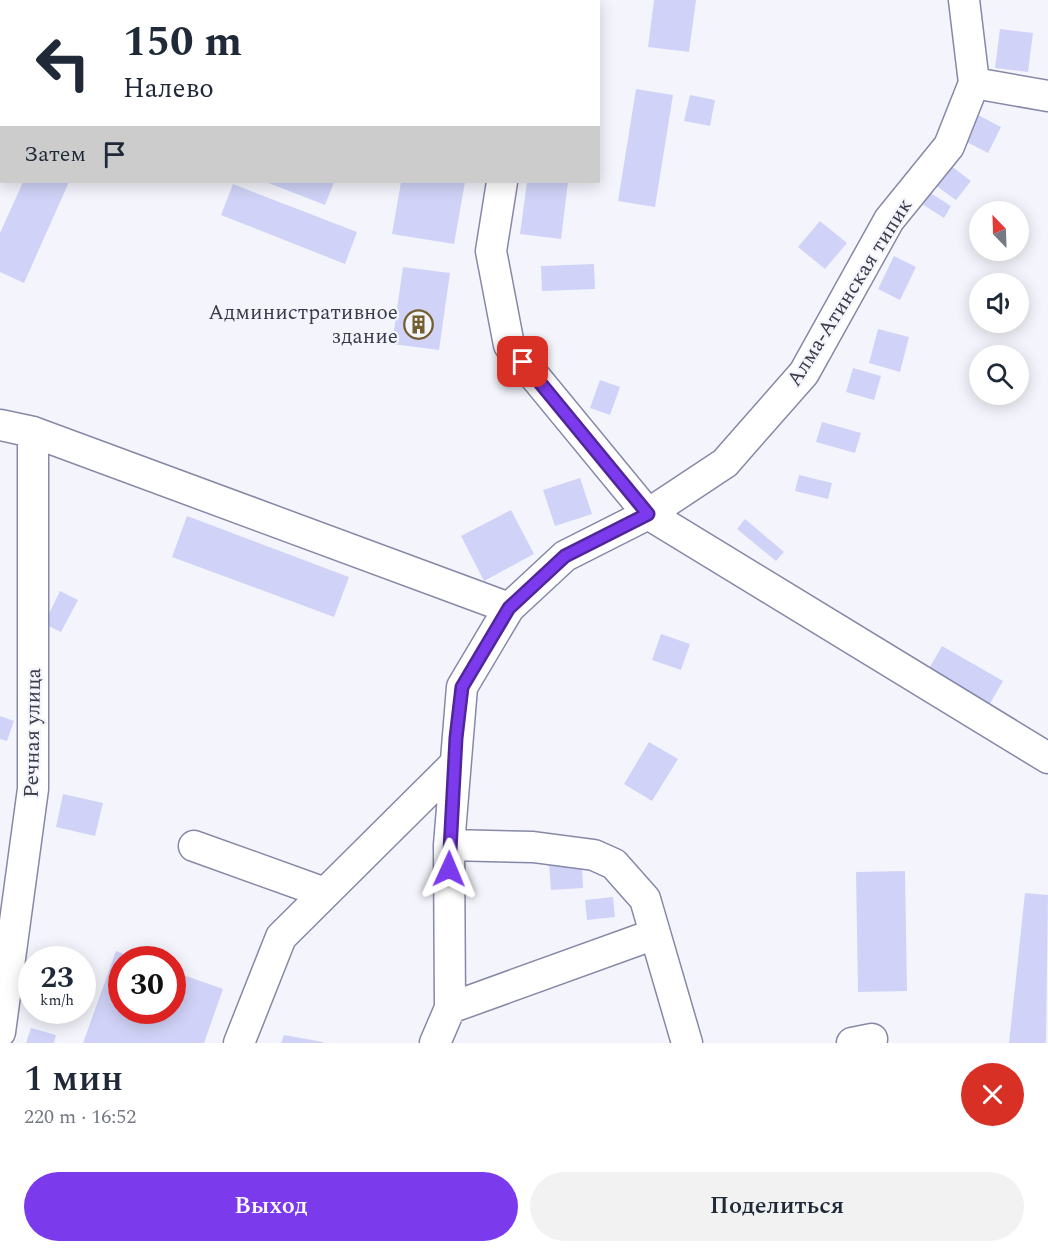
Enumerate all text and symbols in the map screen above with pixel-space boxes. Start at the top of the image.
text: 150 m [123,11,242,74]
icon: left [24,24,102,102]
text: Налево [123,68,214,110]
text: Затем [24,138,86,171]
icon: arrive [98,138,131,171]
street label: Алма-Атинская типик [779,192,921,393]
north arrow [969,201,1029,261]
map controls [969,201,1029,405]
button: sound [969,273,1029,333]
place label: Административное здание [208,297,398,353]
building icon: Административное здание [403,308,435,340]
pin [497,336,548,387]
icon: arrive [506,345,539,378]
button: search [969,345,1029,405]
street label: Речная улица [16,667,50,798]
position arrow [417,837,481,901]
speed limit sign: 30 [108,946,186,1024]
text: 23 [40,955,74,1001]
text: km/h [40,989,74,1012]
text: 1 мин [24,1052,123,1107]
button: close [961,1063,1024,1126]
text: 220 m · 16:52 [24,1102,136,1132]
button: Выход [24,1172,518,1241]
button: Поделиться [530,1172,1024,1241]

